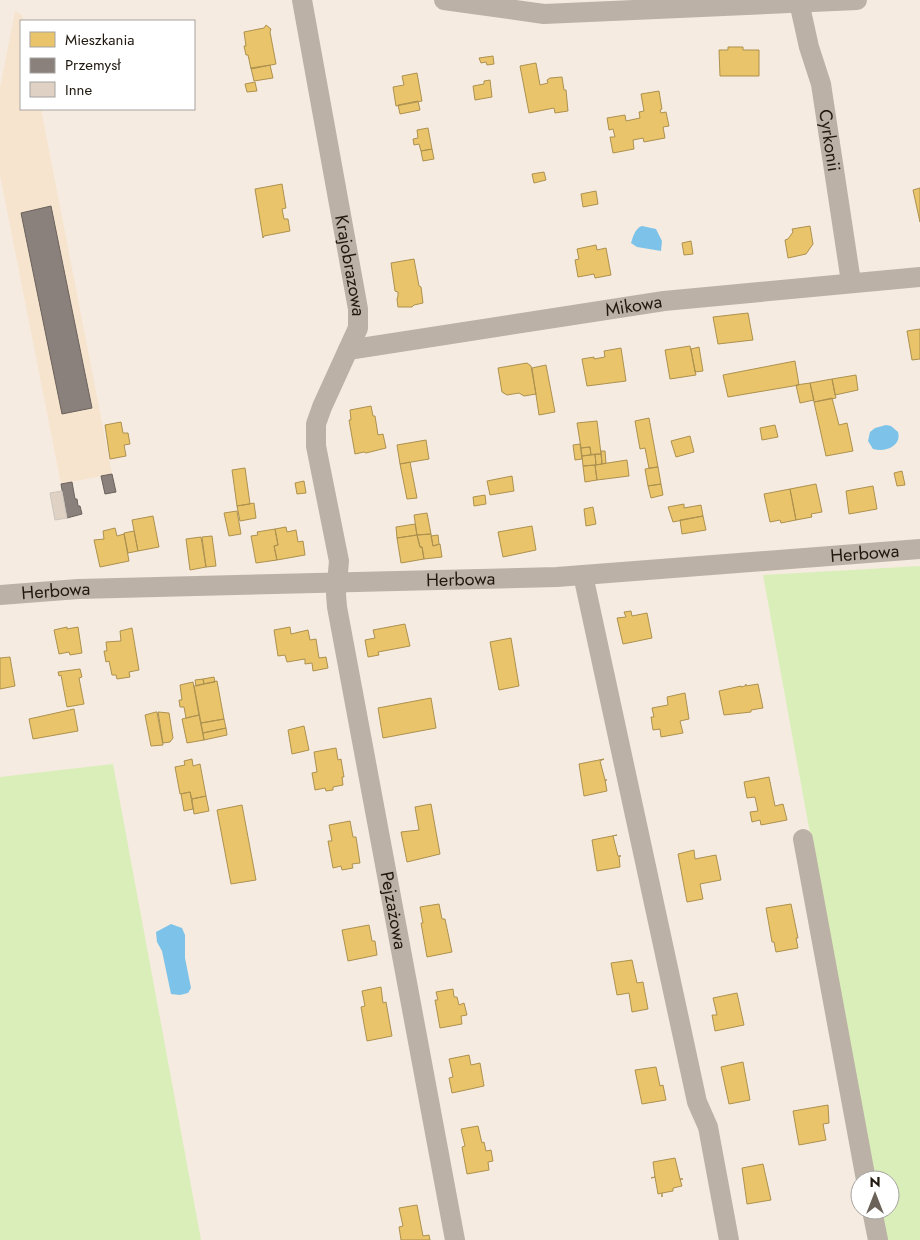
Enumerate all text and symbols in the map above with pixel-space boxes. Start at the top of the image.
legend [20,20,195,110]
text: Mieszkania [65,29,135,51]
text: Przemysł [65,54,121,76]
text: Inne [65,79,92,101]
street label: Cyrkonii [812,107,847,173]
street label: Krajobrazowa [328,213,371,316]
street label: Mikowa [603,288,664,323]
street label: Herbowa [829,538,900,569]
street label: Herbowa [426,566,496,593]
street label: Herbowa [20,576,91,606]
street label: Pejzażowa [374,869,414,952]
north arrow [850,1170,900,1220]
text: N [869,1172,881,1192]

